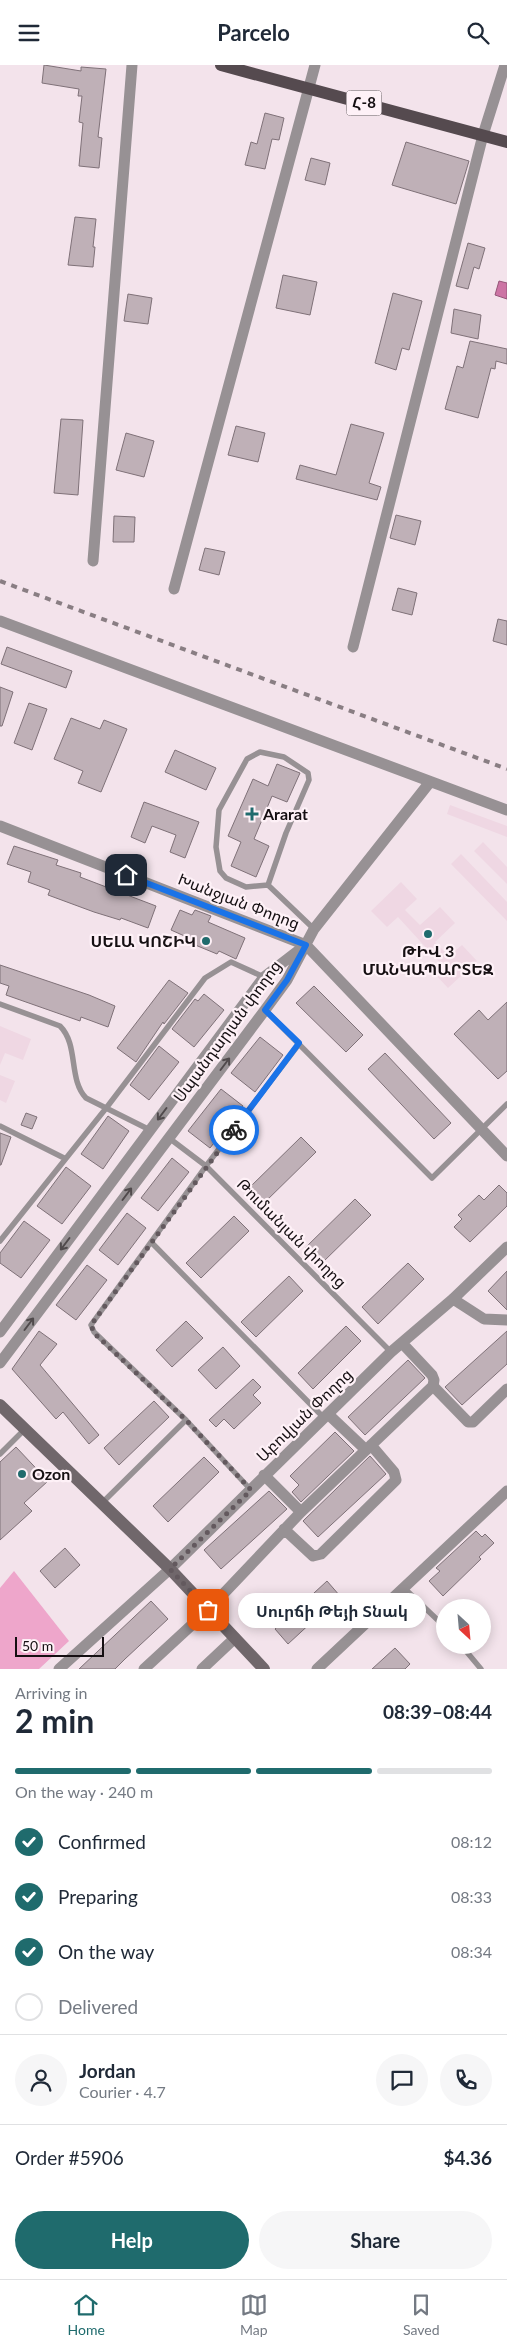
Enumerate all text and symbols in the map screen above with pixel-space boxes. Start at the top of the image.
icon: menu [15,19,43,47]
text: Parcelo [217,19,290,46]
icon: search [464,19,492,47]
road number: Հ-8 [346,91,382,115]
place label: Ararat [262,804,308,823]
marker: Ararat [245,807,259,821]
pin [105,854,147,896]
icon: home [112,861,140,889]
street label: Խանջյան Փողոց [175,869,303,933]
marker: ԹԻՎ 3 ՄԱՆԿԱՊԱՐՏԵԶ [422,928,434,940]
place label: ՍԵԼԱ ԿՈՇԻԿ [91,931,196,950]
marker: ՍԵԼԱ ԿՈՇԻԿ [200,935,212,947]
place label: ԹԻՎ 3 ՄԱՆԿԱՊԱՐՏԵԶ [362,941,494,978]
street label: Սպանդարյան փողոց [169,956,285,1106]
one-way arrow [219,1058,230,1071]
courier [209,1105,259,1155]
one-way arrow [157,1107,167,1121]
icon: bike [220,1116,248,1144]
street label: Թումանյան փողոց [233,1174,351,1292]
one-way arrow [122,1187,132,1201]
one-way arrow [60,1237,71,1250]
one-way arrow [24,1318,35,1331]
street label: Աբովյան Փողոց [252,1364,356,1466]
place label: Ozon [32,1464,70,1483]
marker: Ozon [16,1468,28,1480]
pin [187,1589,229,1631]
callout: Սուրճի Թեյի Տնակ [238,1593,426,1627]
icon: bag [194,1596,222,1624]
north arrow [436,1599,491,1654]
map controls [436,1599,491,1654]
text: Սուրճի Թեյի Տնակ [256,1601,408,1620]
scale bar [15,1634,104,1657]
text: 50 m [22,1637,53,1654]
text: Arriving in [15,1683,88,1702]
text: 08:39–08:44 [383,1700,492,1723]
text: 2 min [15,1701,94,1740]
text: On the way · 240 m [15,1782,153,1801]
icon: check [15,1828,43,1856]
text: Confirmed [58,1830,146,1853]
text: 08:12 [451,1832,492,1851]
icon: check [15,1883,43,1911]
text: Preparing [58,1885,138,1908]
text: 08:33 [451,1887,492,1906]
icon: check [15,1938,43,1966]
text: On the way [58,1940,154,1963]
text: 08:34 [451,1942,492,1961]
text: Delivered [58,1995,138,2018]
button: person [15,2054,67,2106]
button: chat [376,2054,428,2106]
button: phone [440,2054,492,2106]
text: Jordan [79,2059,136,2082]
text: Courier · 4.7 [79,2082,166,2101]
text: Order #5906 [15,2146,124,2169]
text: $4.36 [443,2146,492,2169]
button: Help [15,2211,249,2269]
button: Share [259,2211,492,2269]
tab: Home [68,2291,105,2338]
tab: Map [240,2291,268,2338]
tab: Saved [403,2291,439,2338]

